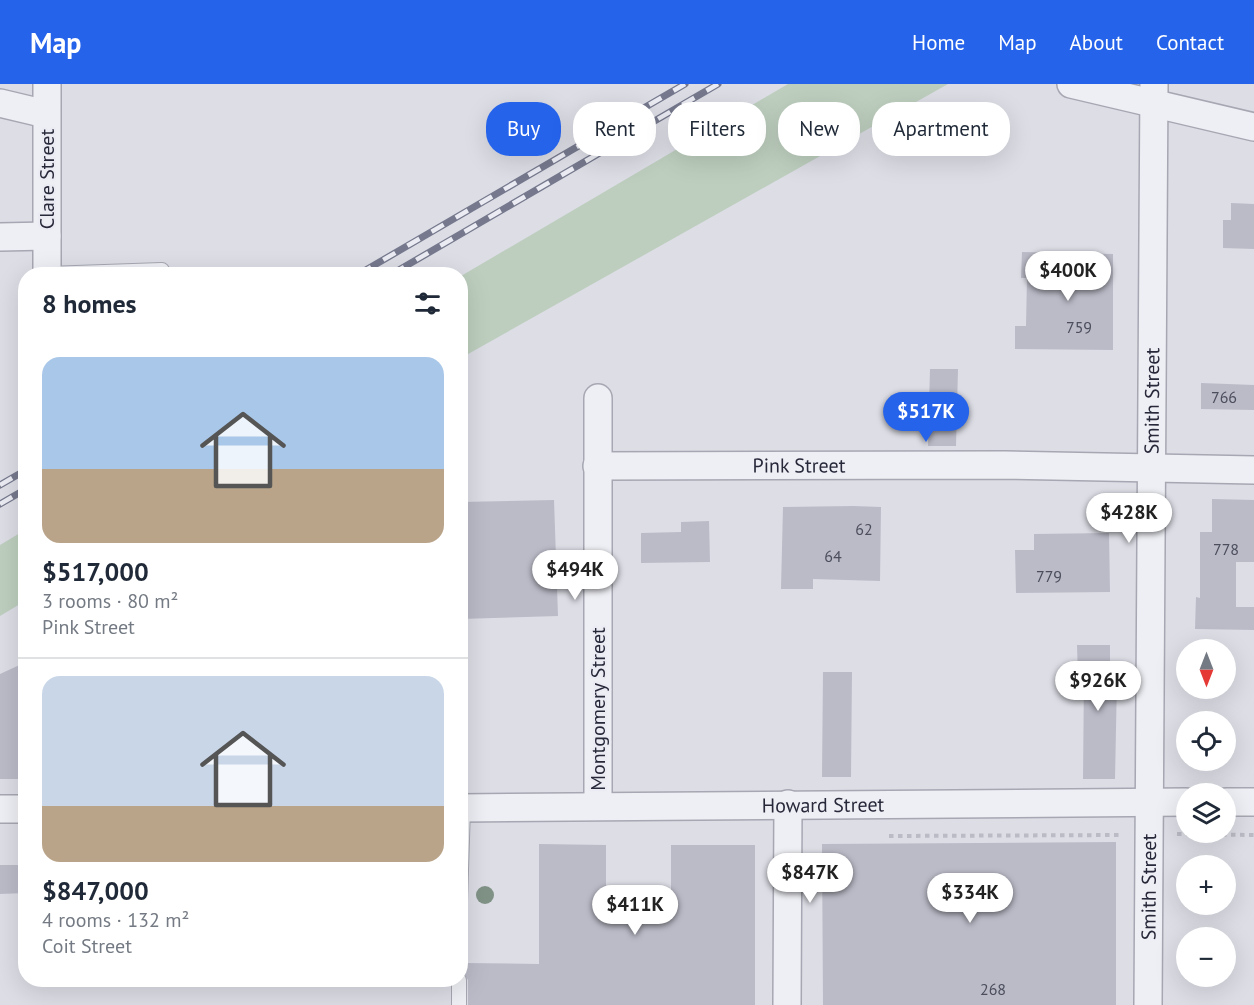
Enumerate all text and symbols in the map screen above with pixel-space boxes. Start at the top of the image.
text: Map [30,24,81,61]
text: Home [912,29,965,56]
text: Map [998,29,1037,56]
text: About [1070,29,1123,56]
text: Contact [1156,29,1224,56]
chip: Buy [486,102,561,156]
chip: Rent [573,102,656,156]
chip: Filters [668,102,766,156]
chip: New [778,102,860,156]
chip: Apartment [872,102,1010,156]
street label: Clare Street [34,129,60,229]
pin: $400K [1026,251,1110,302]
text: $400K [1039,257,1097,283]
text: 8 homes [42,287,137,320]
icon: filters [411,287,444,320]
house number: 759 [1066,317,1092,337]
street label: Smith Street [1139,347,1165,454]
house number: 766 [1211,387,1237,407]
pin: $517K [884,392,968,443]
icon: home [189,396,297,504]
text: $517K [897,398,955,424]
street label: Pink Street [752,452,846,479]
pin: $428K [1087,493,1171,544]
text: $428K [1100,499,1158,525]
house number: 62 [855,519,873,539]
house number: 778 [1213,539,1239,559]
house number: 64 [824,546,842,566]
pin: $494K [533,550,617,601]
text: $517,000 [42,555,149,588]
text: $494K [546,556,604,582]
house number: 779 [1036,566,1062,586]
text: 3 rooms · 80 m² [42,588,178,614]
text: Pink Street [42,614,135,640]
street label: Montgomery Street [585,627,611,791]
north arrow [1176,639,1236,699]
map controls [1176,639,1236,987]
pin: $926K [1056,661,1140,712]
text: $926K [1069,667,1127,693]
button: locate [1176,711,1236,771]
icon: home [189,715,297,823]
button: layers [1176,783,1236,843]
street label: Howard Street [762,791,885,819]
street label: Smith Street [1135,833,1162,940]
pin: $847K [768,853,852,904]
button: + [1176,855,1236,915]
text: $847K [781,859,839,885]
pin: $334K [928,873,1012,924]
text: $847,000 [42,874,149,907]
text: $334K [941,879,999,905]
pin: $411K [593,885,677,936]
text: $411K [606,891,664,917]
text: 4 rooms · 132 m² [42,907,189,933]
button: − [1176,927,1236,987]
text: Coit Street [42,933,132,959]
house number: 268 [980,979,1006,999]

